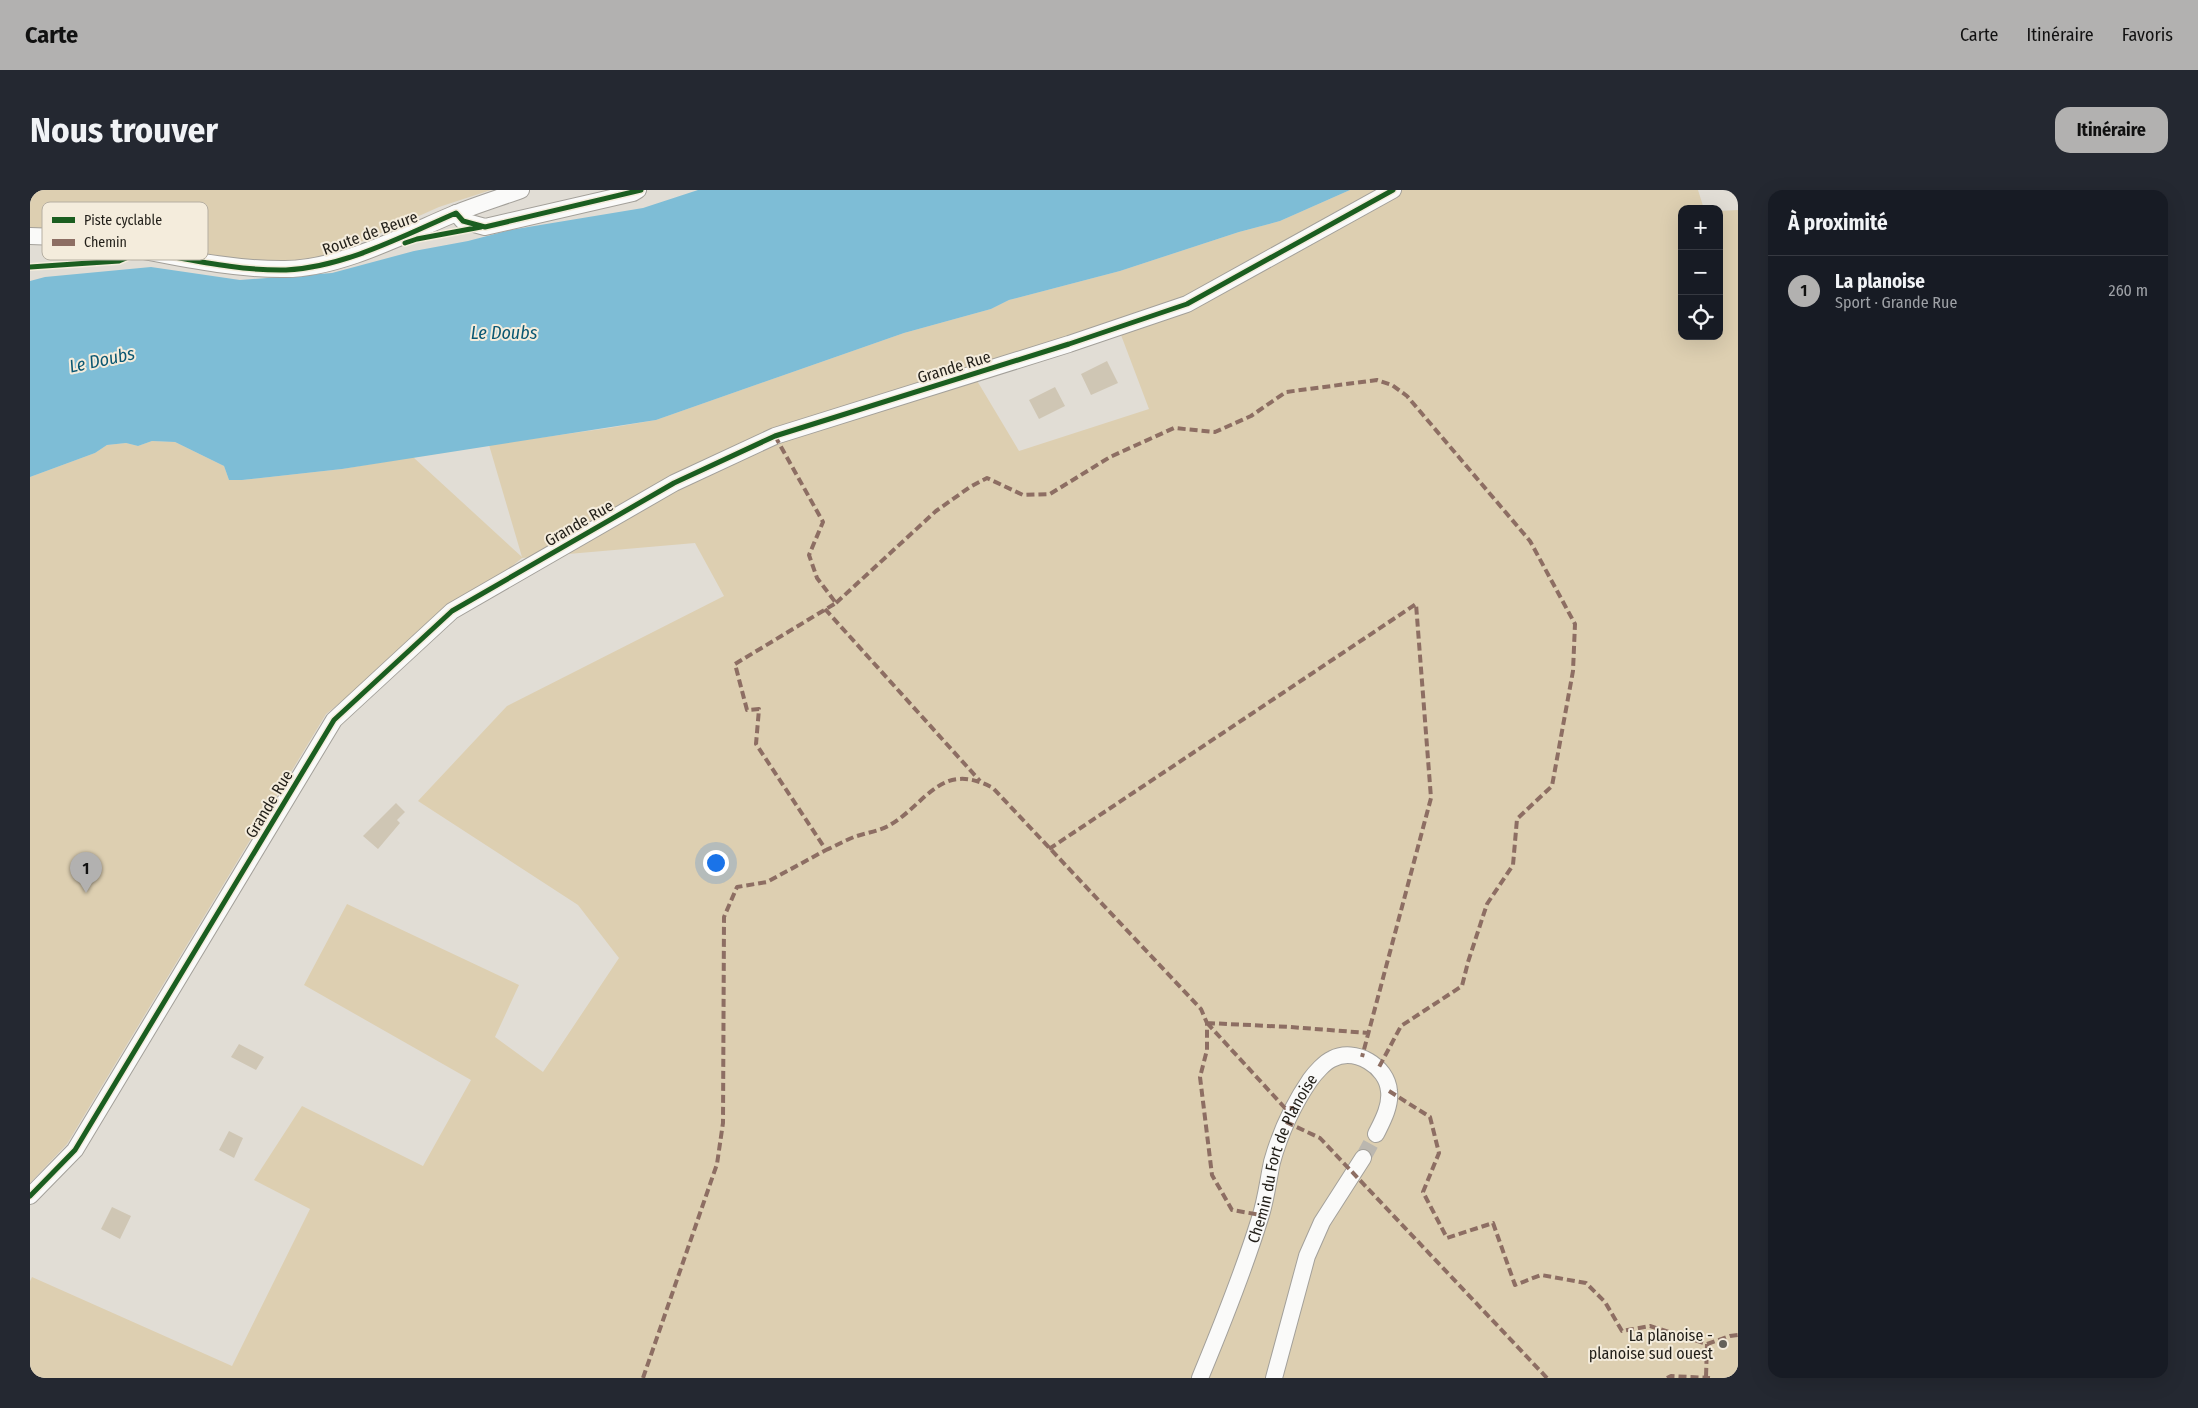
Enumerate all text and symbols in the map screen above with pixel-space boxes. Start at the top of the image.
text: Carte [25,21,78,49]
text: Carte [1960,24,1998,46]
text: Itinéraire [2026,24,2094,46]
text: Favoris [2122,24,2173,46]
button: Itinéraire [2055,107,2168,153]
text: Nous trouver [30,109,218,151]
legend [42,202,208,260]
map controls [1678,205,1723,340]
button: + [1678,205,1723,250]
street label: Route de Beure [320,207,420,259]
text: À proximité [1788,210,1888,236]
text: Piste cyclable [84,212,162,229]
text: Chemin [84,234,127,251]
button: − [1678,250,1723,295]
text: La planoise [1835,270,1925,293]
text: 1 [1801,281,1807,300]
text: 260 m [2109,281,2148,300]
text: Sport · Grande Rue [1835,293,1957,312]
button: locate [1678,295,1723,340]
water label: Le Doubs [471,322,538,344]
water label: Le Doubs [67,342,137,378]
street label: Grande Rue [915,347,993,387]
street label: Grande Rue [541,496,617,550]
street label: Grande Rue [241,767,297,841]
your location [703,850,729,876]
pin: 1 [70,852,102,893]
street label: Chemin du Fort de Planoise [1243,1070,1321,1245]
place label: La planoise - planoise sud ouest [1589,1326,1714,1363]
marker: La planoise - planoise sud ouest [1717,1338,1729,1350]

